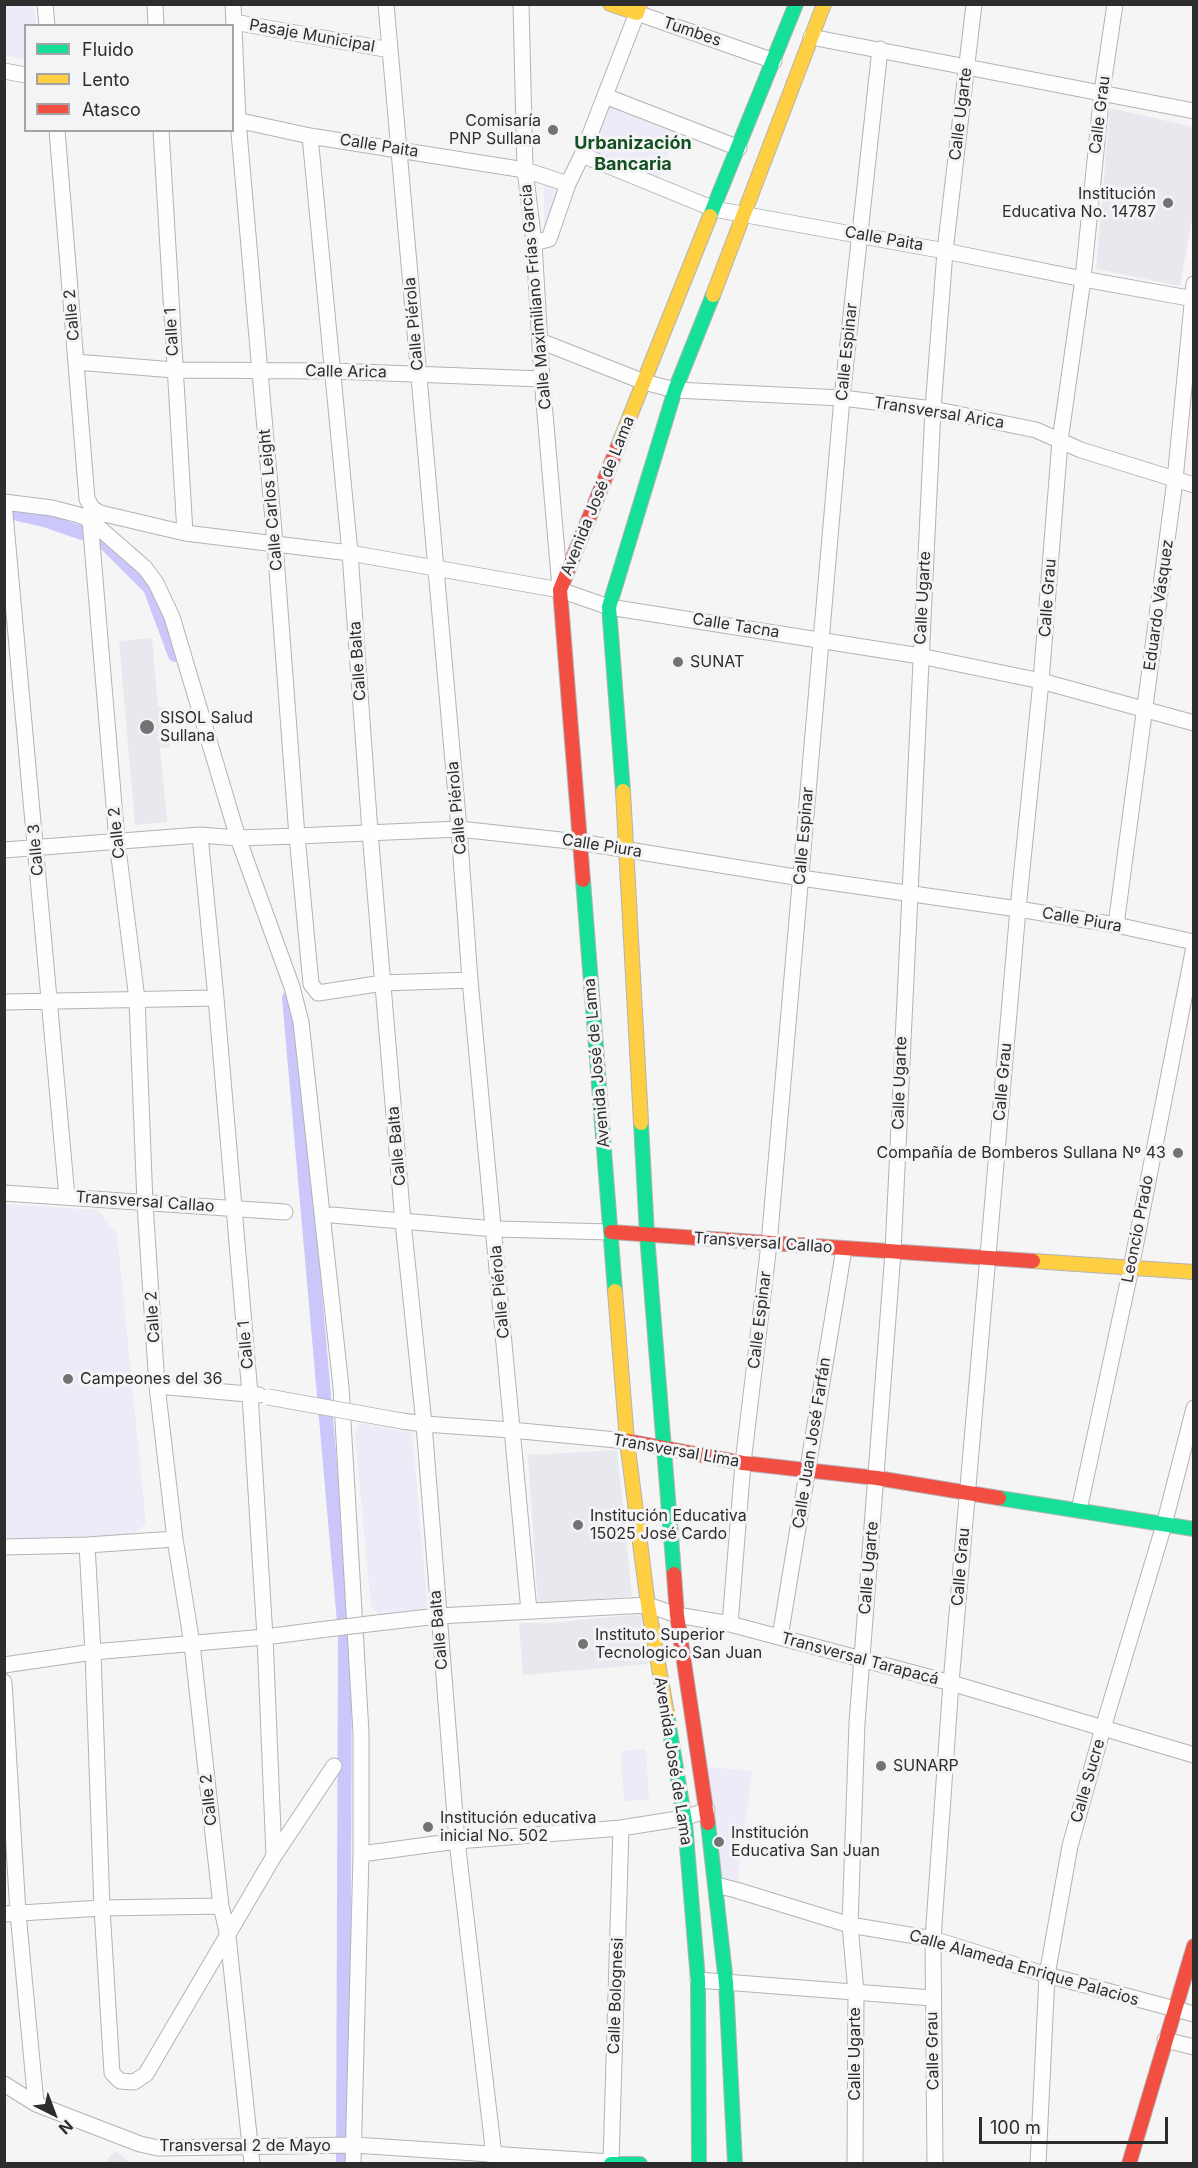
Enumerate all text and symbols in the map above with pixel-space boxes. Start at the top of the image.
street label: Tumbes [660,13,724,51]
street label: Pasaje Municipal [248,15,376,57]
legend [24,24,234,132]
text: Fluido [82,39,134,60]
street label: Calle Ugarte [946,66,976,162]
text: Lento [82,69,130,90]
street label: Calle Grau [1086,75,1114,155]
text: Atasco [82,99,141,120]
place label: Comisaría PNP Sullana [449,111,541,149]
marker: Comisaría PNP Sullana [546,123,560,137]
street label: Calle Paita [338,130,420,162]
district label: Urbanización Bancaria [574,133,692,176]
street label: Calle Maximiliano Frías García [517,183,555,411]
place label: Institución Educativa No. 14787 [1002,184,1156,222]
marker: Institución Educativa No. 14787 [1161,196,1175,210]
street label: Calle Paita [843,223,925,255]
street label: Calle Piérola [400,276,428,372]
street label: Calle 2 [60,288,84,342]
street label: Calle Espinar [832,302,862,402]
street label: Calle 1 [161,307,183,357]
street label: Calle Arica [305,362,387,382]
street label: Transversal Arica [872,393,1006,433]
street label: Avenida José de Lama [557,413,639,579]
street label: Calle Carlos Leight [255,428,287,572]
street label: Eduardo Vásquez [1140,538,1178,672]
street label: Calle Ugarte [911,551,935,645]
street label: Calle Grau [1036,558,1060,638]
street label: Calle Tacna [691,610,781,642]
street label: Calle Balta [346,620,370,702]
place label: SUNAT [690,652,744,672]
marker: SUNAT [671,655,685,669]
place label: SISOL Salud Sullana [160,708,253,746]
marker: SISOL Salud Sullana [138,718,156,736]
street label: Calle Piérola [443,760,471,856]
street label: Calle Espinar [790,786,818,886]
street label: Calle 2 [105,806,129,860]
street label: Calle 3 [24,823,48,877]
street label: Calle Piura [561,830,643,862]
street label: Calle Piura [1041,904,1123,936]
street label: Avenida José de Lama [580,977,614,1149]
street label: Calle Ugarte [889,1036,911,1130]
street label: Calle Grau [990,1042,1016,1122]
street label: Calle Balta [384,1105,410,1187]
place label: Compañía de Bomberos Sullana Nº 43 [876,1143,1166,1163]
marker: Compañía de Bomberos Sullana Nº 43 [1171,1146,1185,1160]
street label: Leoncio Prado [1118,1174,1158,1284]
street label: Transversal Callao [75,1188,215,1216]
street label: Transversal Callao [693,1229,833,1257]
street label: Calle Piérola [486,1244,514,1340]
street label: Calle Espinar [744,1270,776,1370]
street label: Calle 2 [142,1290,164,1344]
street label: Calle 1 [234,1320,258,1370]
street label: Calle Juan José Farfán [789,1356,835,1530]
place label: Campeones del 36 [80,1369,222,1389]
marker: Campeones del 36 [61,1372,75,1386]
street label: Transversal Lima [611,1430,741,1472]
place label: Institución Educativa 15025 José Cardo [590,1506,747,1544]
marker: Institución Educativa 15025 José Cardo [571,1518,585,1532]
street label: Calle Ugarte [855,1521,883,1615]
street label: Calle Grau [948,1527,974,1607]
street label: Calle Balta [426,1589,452,1671]
place label: Instituto Superior Tecnologico San Juan [595,1625,762,1663]
street label: Transversal Tarapacá [779,1629,941,1689]
marker: Instituto Superior Tecnologico San Juan [576,1637,590,1651]
street label: Avenida José de Lama [650,1675,696,1847]
street label: Calle Sucre [1067,1737,1109,1825]
place label: SUNARP [893,1756,959,1776]
marker: SUNARP [874,1759,888,1773]
street label: Calle 2 [197,1773,221,1827]
place label: Institución educativa inicial No. 502 [440,1808,596,1846]
marker: Institución educativa inicial No. 502 [421,1820,435,1834]
place label: Institución Educativa San Juan [731,1823,880,1861]
marker: Institución Educativa San Juan [712,1835,726,1849]
street label: Calle Alameda Enrique Palacios [907,1926,1141,2010]
street label: Calle Bolognesi [604,1937,628,2055]
street label: Calle Ugarte [845,2007,865,2101]
street label: Calle Grau [923,2012,943,2090]
north arrow [24,2084,84,2144]
scale bar [982,2105,1171,2143]
text: N [55,2116,77,2139]
text: 100 m [990,2117,1041,2138]
street label: Transversal 2 de Mayo [159,2136,331,2156]

